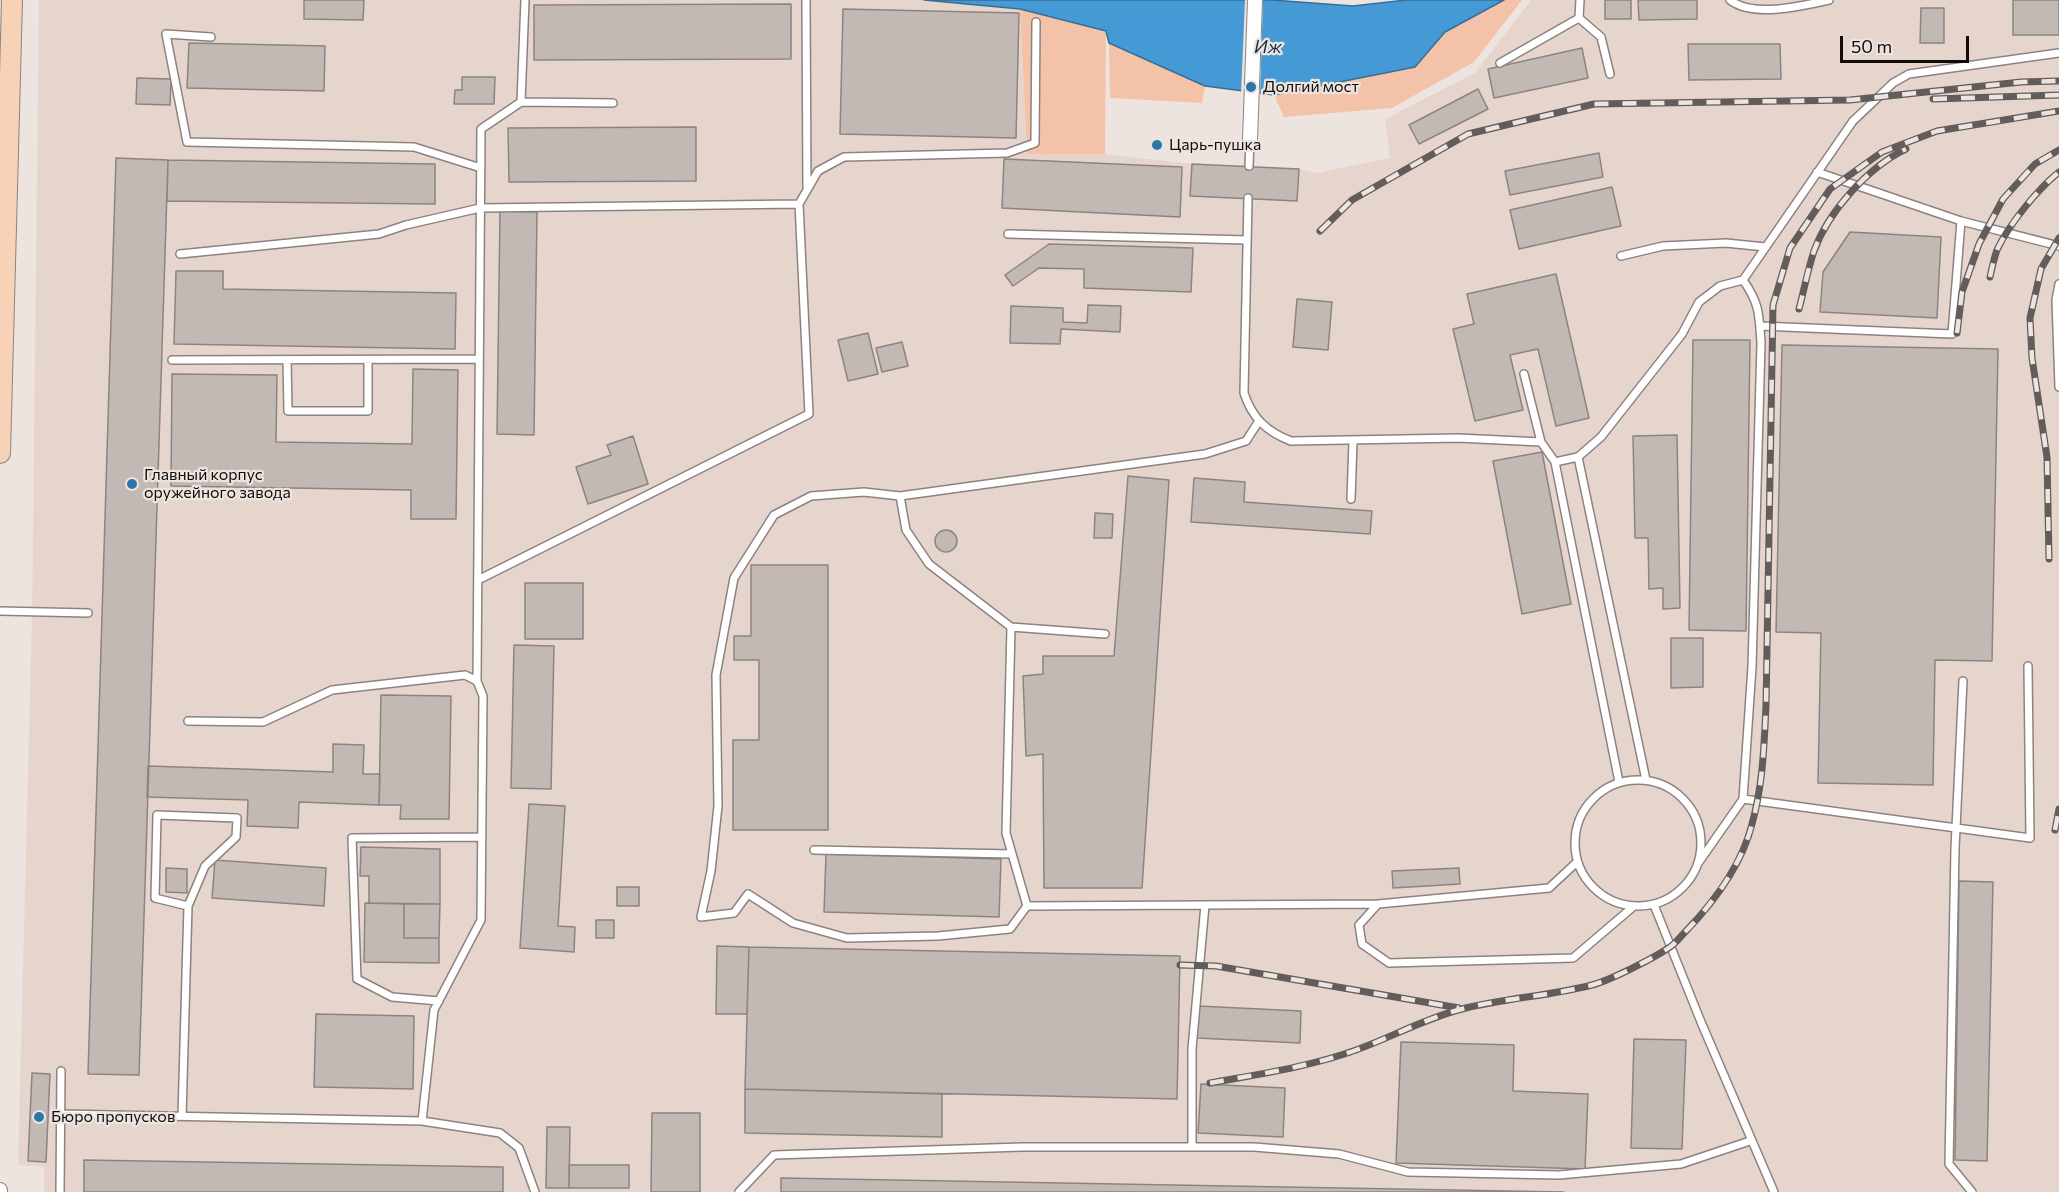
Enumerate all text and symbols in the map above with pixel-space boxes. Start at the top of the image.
scale bar [1843,24,1972,62]
text: 50 m [1851,35,1892,57]
water label: Иж [1254,36,1282,58]
place label: Долгий мост [1263,77,1359,97]
marker: Долгий мост [1244,80,1258,94]
place label: Царь-пушка [1169,135,1261,155]
marker: Царь-пушка [1150,138,1164,152]
place label: Главный корпус оружейного завода [144,465,291,503]
marker: Главный корпус оружейного завода [125,477,139,491]
place label: Бюро пропусков [51,1107,175,1127]
marker: Бюро пропусков [32,1110,46,1124]

